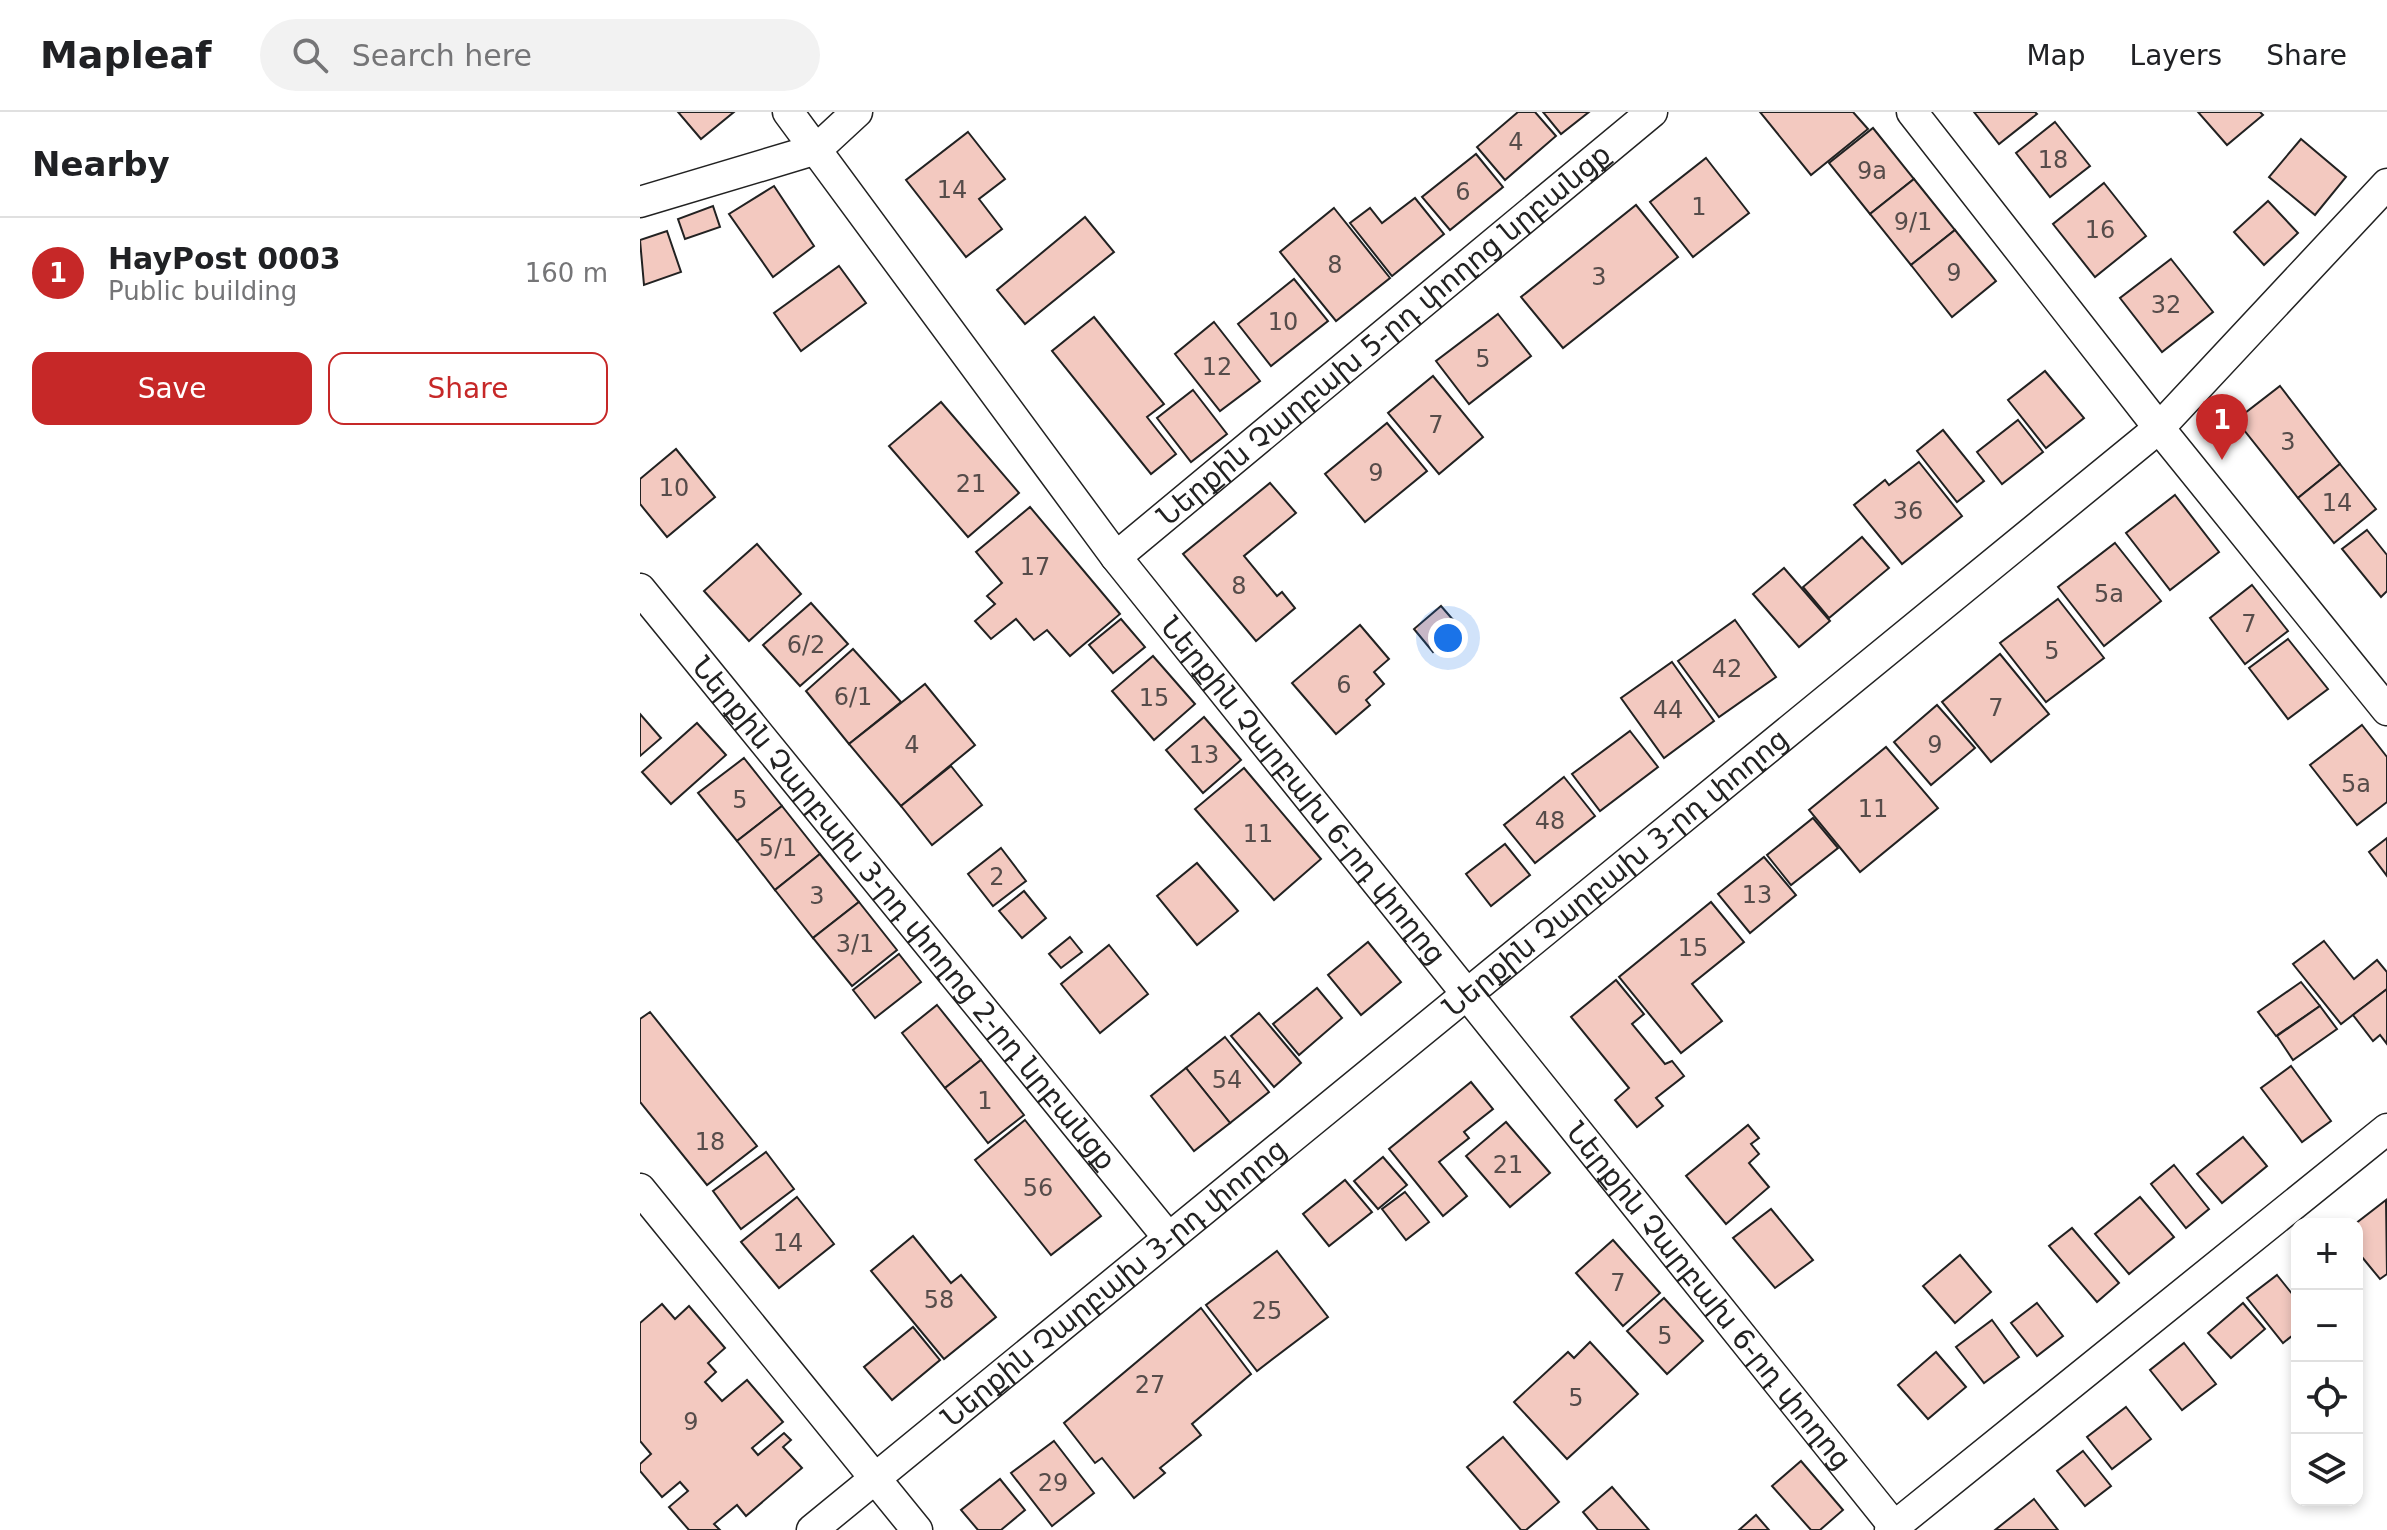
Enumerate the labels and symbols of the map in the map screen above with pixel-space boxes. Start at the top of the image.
house number: 4 [1508,128,1524,156]
street label: Ներքին Չարբախ 5-րդ փողոց նրբանցք [1152,135,1616,533]
house number: 18 [2038,146,2068,174]
house number: 9a [1857,157,1887,185]
house number: 14 [937,176,967,204]
house number: 6 [1455,178,1471,206]
house number: 1 [1691,193,1707,221]
house number: 9/1 [1894,208,1932,236]
house number: 16 [2085,216,2115,244]
house number: 8 [1327,251,1343,279]
house number: 9 [1946,259,1962,287]
house number: 3 [1591,263,1607,291]
house number: 32 [2151,291,2181,319]
house number: 10 [1268,308,1298,336]
house number: 5 [1475,345,1491,373]
house number: 12 [1202,353,1232,381]
pin: 1 [2196,394,2248,460]
house number: 7 [1428,411,1444,439]
house number: 3 [2280,428,2296,456]
house number: 9 [1368,459,1384,487]
house number: 21 [956,470,986,498]
house number: 10 [659,474,689,502]
house number: 14 [2322,489,2352,517]
house number: 36 [1893,497,1923,525]
house number: 17 [1020,553,1050,581]
house number: 8 [1231,572,1247,600]
house number: 5a [2094,580,2124,608]
street label: Ներքին Չարբախ 6-րդ փողոց [1154,610,1452,971]
house number: 7 [2241,610,2257,638]
your location [1428,618,1468,658]
house number: 6/2 [787,631,825,659]
house number: 5 [2044,637,2060,665]
street label: Ներքին Չարբախ 3-րդ փողոց 2-րդ նրբանցք [685,650,1122,1177]
house number: 42 [1712,655,1742,683]
house number: 6 [1336,671,1352,699]
house number: 6/1 [834,683,872,711]
house number: 15 [1139,684,1169,712]
house number: 7 [1988,694,2004,722]
house number: 44 [1653,696,1683,724]
street label: Ներքին Չարբախ 3-րդ փողոց [1437,722,1795,1024]
house number: 4 [904,731,920,759]
house number: 9 [1927,731,1943,759]
house number: 13 [1189,741,1219,769]
house number: 5a [2341,770,2371,798]
house number: 5 [732,786,748,814]
house number: 11 [1858,795,1888,823]
house number: 48 [1535,807,1565,835]
house number: 11 [1243,820,1273,848]
house number: 5/1 [759,834,797,862]
house number: 2 [989,863,1005,891]
house number: 13 [1742,881,1772,909]
house number: 3 [809,882,825,910]
house number: 3/1 [836,930,874,958]
house number: 15 [1678,934,1708,962]
house number: 54 [1212,1066,1242,1094]
house number: 1 [977,1087,993,1115]
street label: Ներքին Չարբախ 6-րդ փողոց [1559,1116,1858,1476]
house number: 18 [695,1128,725,1156]
street label: Ներքին Չարբախ 3-րդ փողոց [935,1133,1293,1434]
house number: 21 [1493,1151,1523,1179]
house number: 56 [1023,1174,1053,1202]
house number: 14 [773,1229,803,1257]
house number: 7 [1610,1269,1626,1297]
house number: 58 [924,1286,954,1314]
house number: 25 [1252,1297,1282,1325]
house number: 5 [1657,1322,1673,1350]
house number: 27 [1135,1371,1165,1399]
house number: 5 [1568,1384,1584,1412]
house number: 9 [683,1408,699,1436]
house number: 29 [1038,1469,1068,1497]

